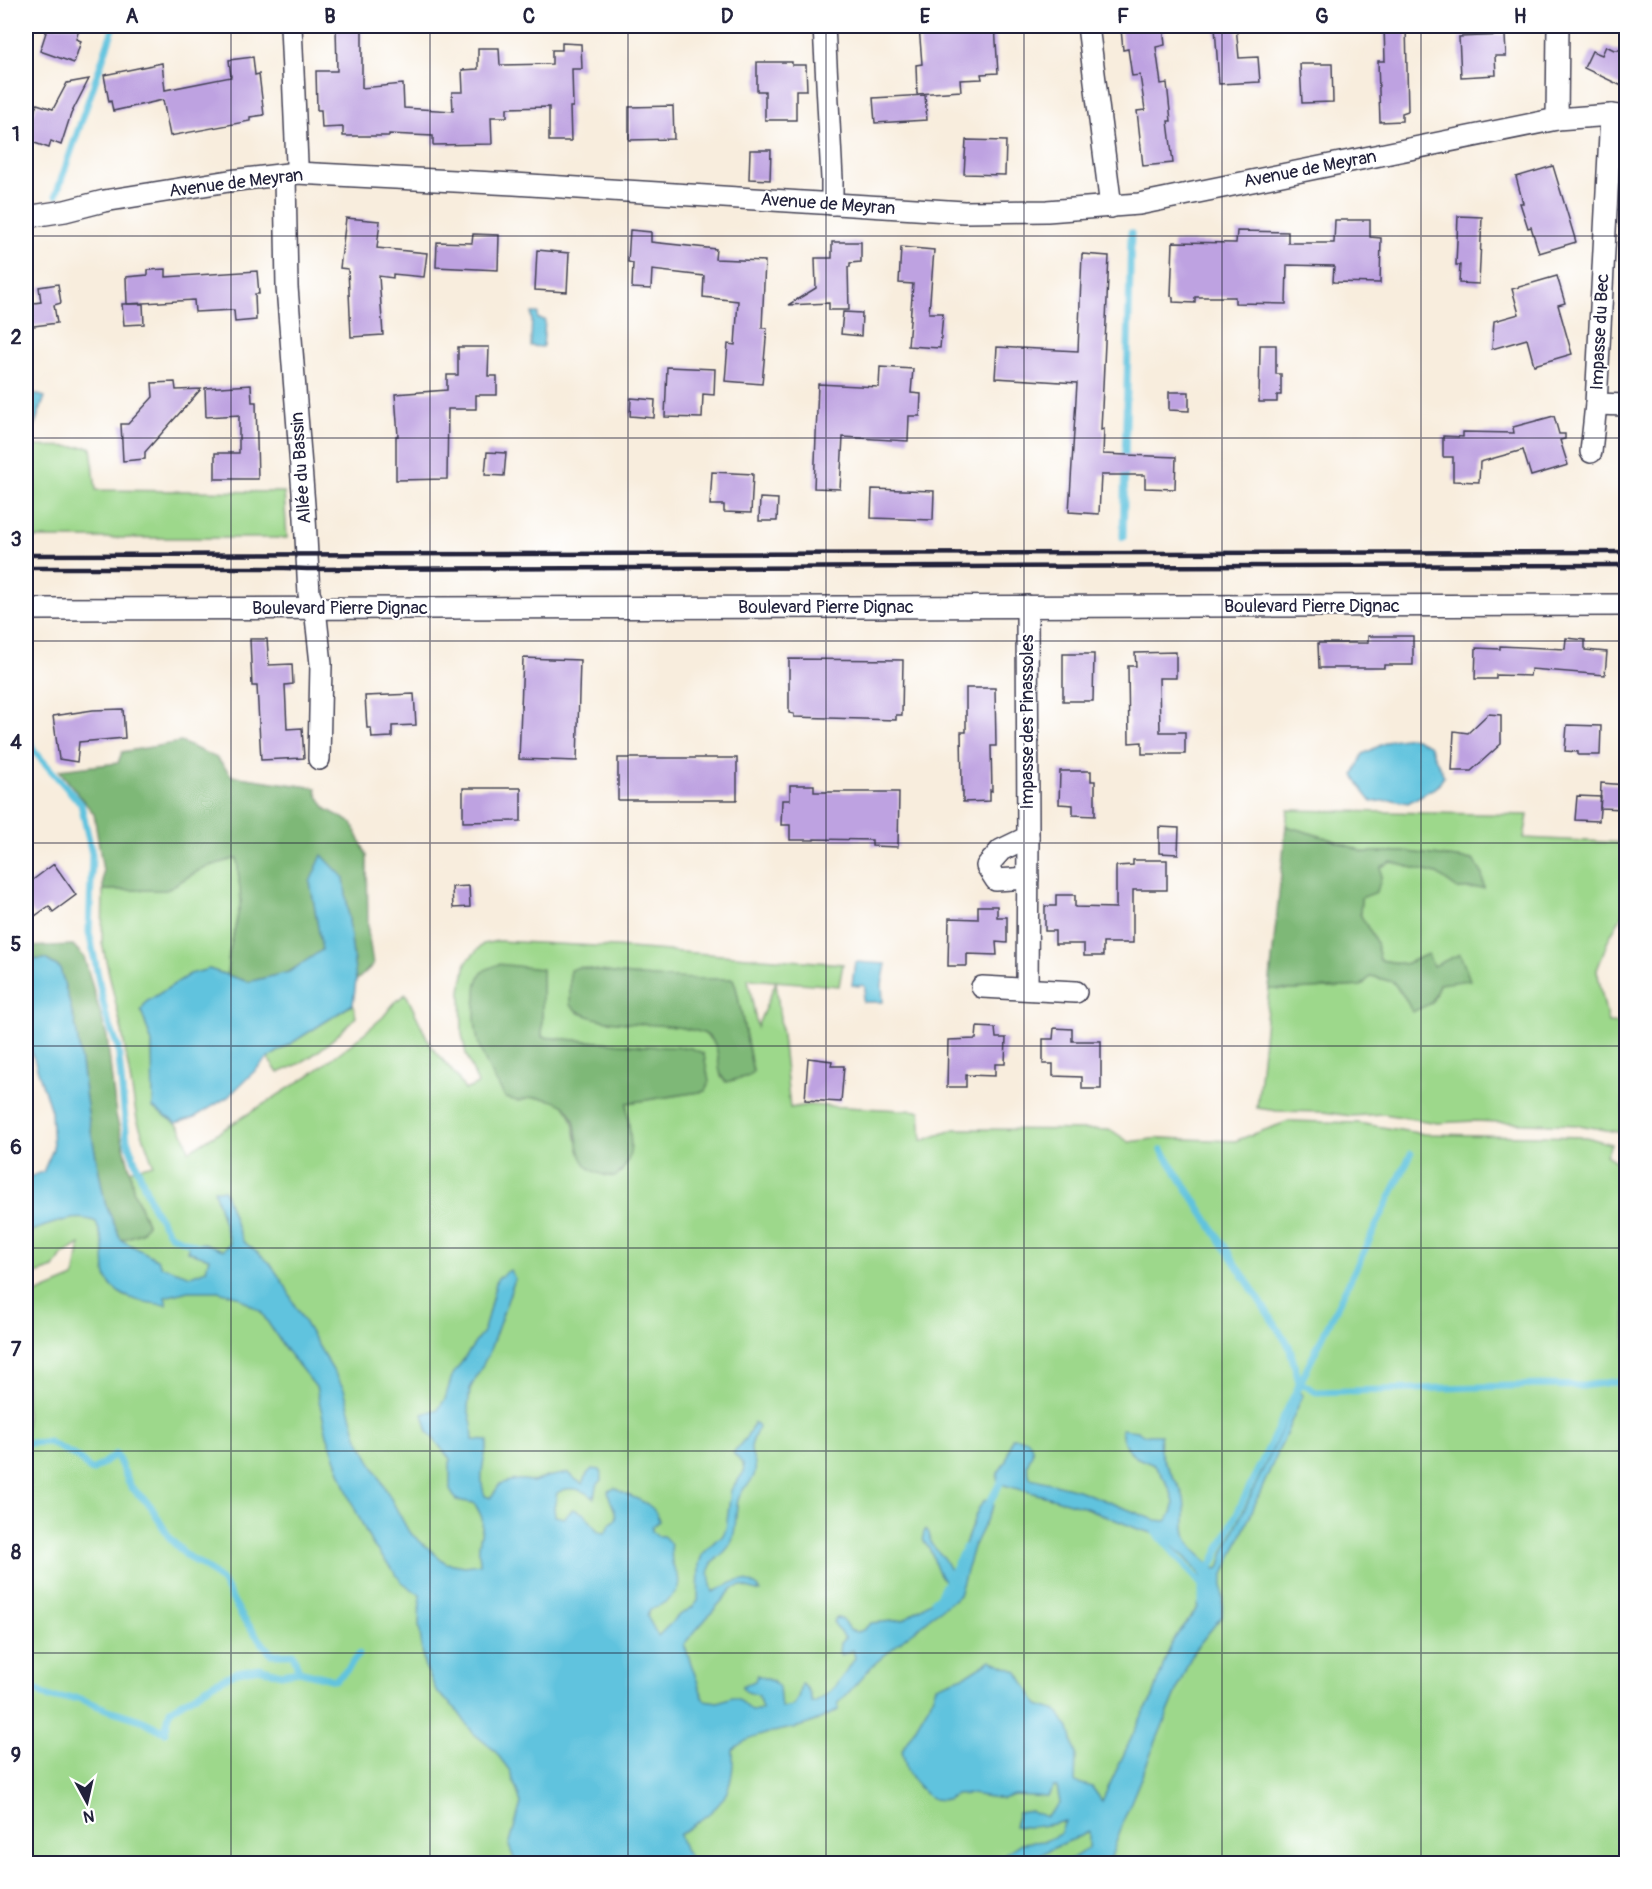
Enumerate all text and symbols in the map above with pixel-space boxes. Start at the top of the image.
text: A [126,4,139,29]
text: B [324,4,336,29]
text: C [523,4,535,29]
text: D [721,4,734,29]
text: E [920,4,931,29]
text: F [1117,4,1129,29]
text: G [1315,4,1329,29]
text: H [1514,4,1527,29]
text: 1 [12,122,20,147]
street label: Avenue de Meyran [1242,145,1378,193]
street label: Avenue de Meyran [168,163,304,203]
street label: Avenue de Meyran [760,188,896,220]
street label: Impasse du Bec [1585,273,1615,391]
text: 2 [10,325,22,350]
street label: Allée du Bassin [286,411,316,525]
text: 3 [10,527,22,552]
street label: Boulevard Pierre Dignac [1224,595,1400,618]
street label: Boulevard Pierre Dignac [738,596,914,619]
street label: Boulevard Pierre Dignac [252,597,428,620]
street label: Impasse des Pinassoles [1016,634,1039,810]
text: 4 [10,730,22,755]
text: 5 [11,932,22,957]
text: 6 [10,1135,22,1160]
text: 7 [11,1337,22,1362]
text: 8 [11,1540,21,1565]
text: 9 [11,1743,21,1768]
north arrow [57,1772,117,1832]
text: N [82,1805,96,1827]

